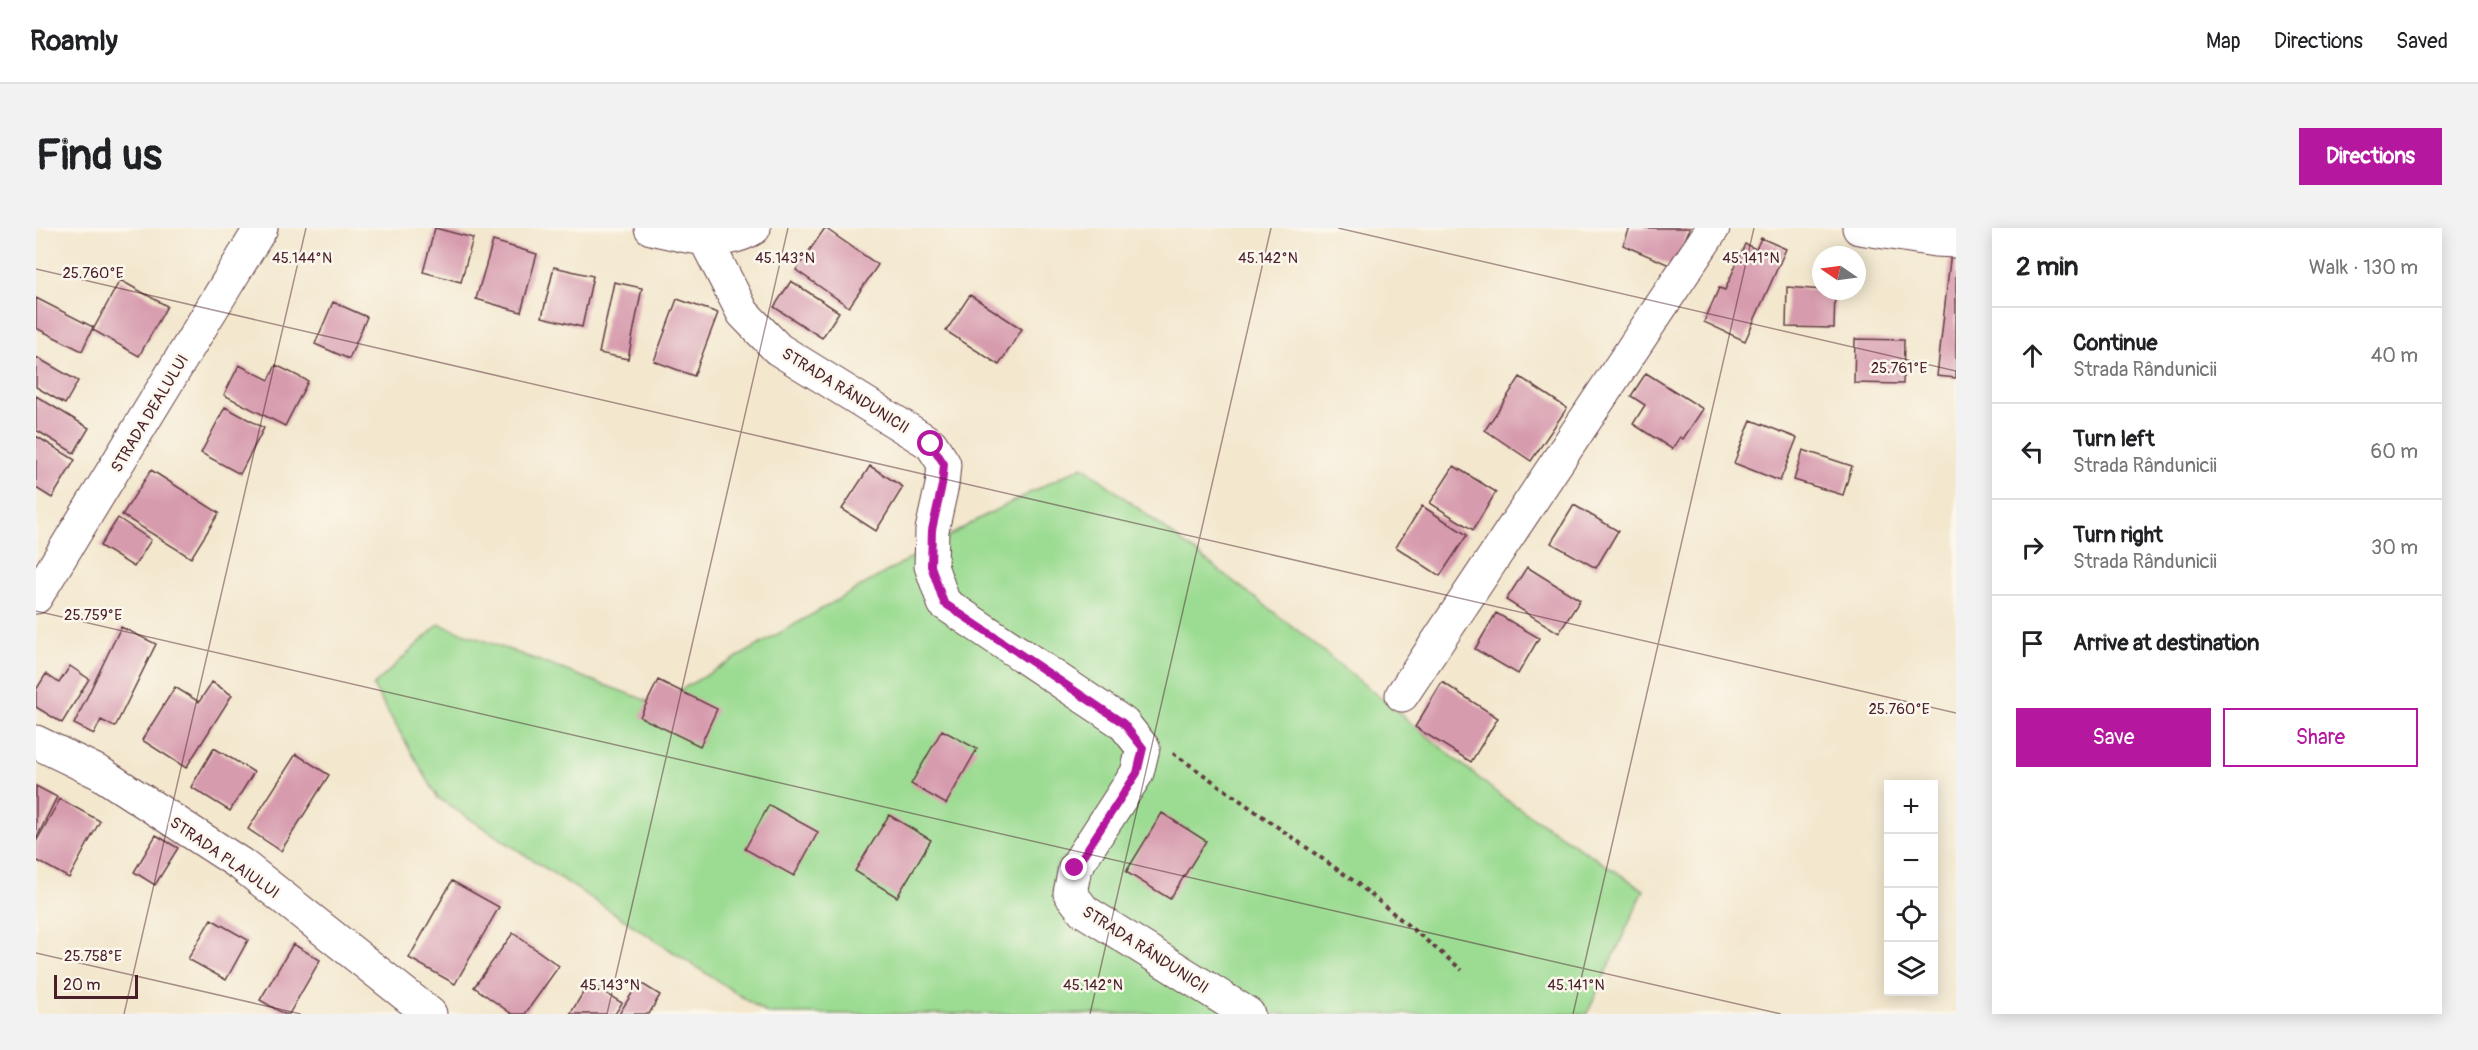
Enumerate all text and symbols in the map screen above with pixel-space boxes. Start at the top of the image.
text: Roamly [30,24,118,59]
text: Map [2206,28,2241,55]
text: Directions [2274,28,2363,55]
text: Saved [2396,28,2448,55]
button: Directions [2299,128,2442,185]
text: Find us [36,130,162,182]
north arrow [1812,246,1866,300]
text: 45.144°N [272,249,332,268]
text: 45.143°N [755,249,815,268]
text: 45.142°N [1238,249,1298,268]
text: 45.141°N [1722,249,1780,268]
text: 2 min [2016,251,2078,283]
text: Walk · 130 m [2309,255,2418,280]
text: 25.760°E [62,264,124,283]
text: Continue [2073,329,2157,357]
icon: ahead [2016,339,2049,372]
text: 40 m [2371,343,2418,368]
street label: STRADA RÂNDUNICII [778,344,913,438]
street label: STRADA DEALULUI [107,351,193,476]
text: Strada Rândunicii [2073,357,2217,382]
text: 25.761°E [1871,359,1928,378]
text: Turn left [2073,425,2155,453]
route start [917,430,943,456]
icon: left [2016,435,2049,468]
text: 60 m [2371,439,2418,464]
text: Strada Rândunicii [2073,453,2217,478]
text: Turn right [2073,521,2163,549]
icon: right [2016,531,2049,564]
text: 30 m [2371,535,2418,560]
text: Strada Rândunicii [2073,549,2217,574]
text: 25.759°E [64,606,122,625]
icon: arrive [2016,627,2049,660]
text: Arrive at destination [2073,629,2259,657]
text: 25.760°E [1868,700,1930,719]
button: Save [2016,708,2211,767]
button: Share [2223,708,2418,767]
map controls [1884,780,1938,996]
button: + [1884,780,1938,834]
street label: STRADA PLAIULUI [166,813,283,903]
button: − [1884,834,1938,888]
route end [1061,854,1087,880]
button: locate [1884,888,1938,942]
street label: STRADA RÂNDUNICII [1079,902,1212,998]
button: layers [1884,942,1938,996]
text: 25.758°E [64,947,122,966]
scale bar [54,972,138,1000]
text: 20 m [63,975,101,995]
text: 45.143°N [580,976,640,995]
text: 45.142°N [1063,976,1123,995]
text: 45.141°N [1547,976,1605,995]

